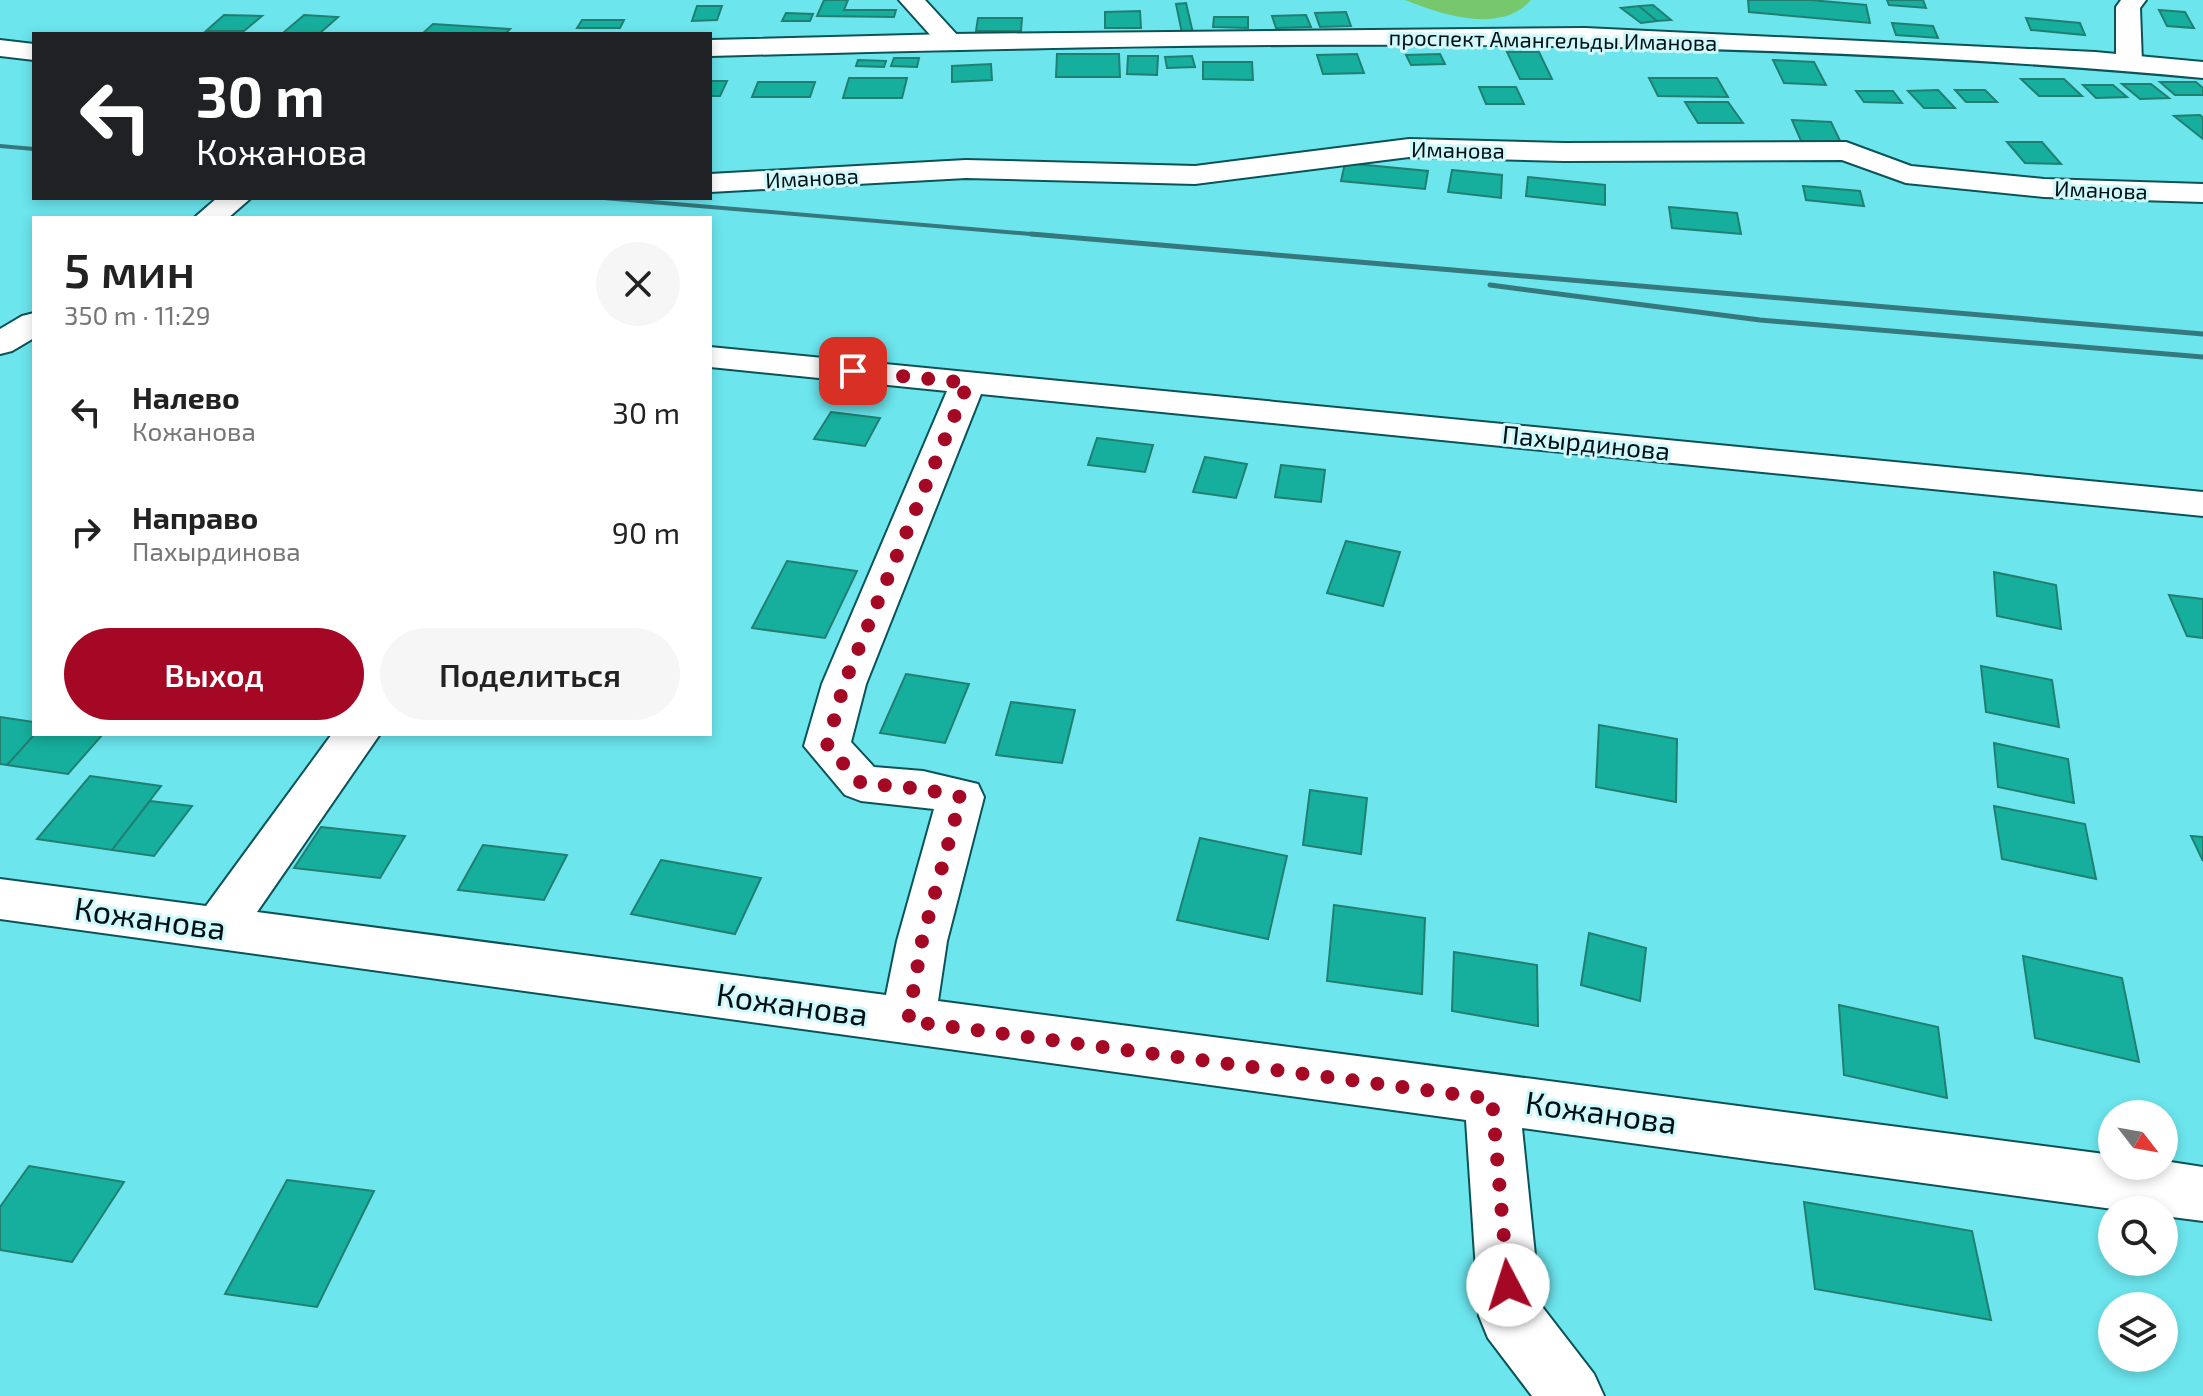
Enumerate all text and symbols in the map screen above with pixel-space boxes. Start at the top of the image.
street label: проспект Амангельды Иманова [1388,23,1718,55]
text: 30 m [196,61,325,128]
icon: left [64,64,168,168]
text: Кожанова [196,129,367,172]
street label: Иманова [1411,135,1505,163]
street label: Иманова [765,162,859,192]
street label: Иманова [2054,174,2148,204]
text: 5 мин [64,240,195,298]
button: close [596,242,680,326]
text: 350 m · 11:29 [64,299,211,330]
pin [819,337,887,405]
icon: arrive [831,349,875,393]
text: Налево [132,379,240,415]
icon: left [64,390,108,434]
text: 30 m [612,394,680,430]
text: Кожанова [132,415,256,446]
street label: Пахырдинова [1501,417,1672,466]
text: Направо [132,499,258,535]
icon: right [64,510,108,554]
text: 90 m [612,514,680,550]
text: Пахырдинова [132,535,301,566]
button: Выход [64,628,364,720]
button: Поделиться [380,628,680,720]
street label: Кожанова [72,888,228,946]
street label: Кожанова [714,974,870,1032]
street label: Кожанова [1523,1082,1679,1140]
north arrow [2098,1100,2178,1180]
map controls [2098,1100,2178,1372]
button: search [2098,1196,2178,1276]
position arrow [1466,1243,1550,1327]
button: layers [2098,1292,2178,1372]

